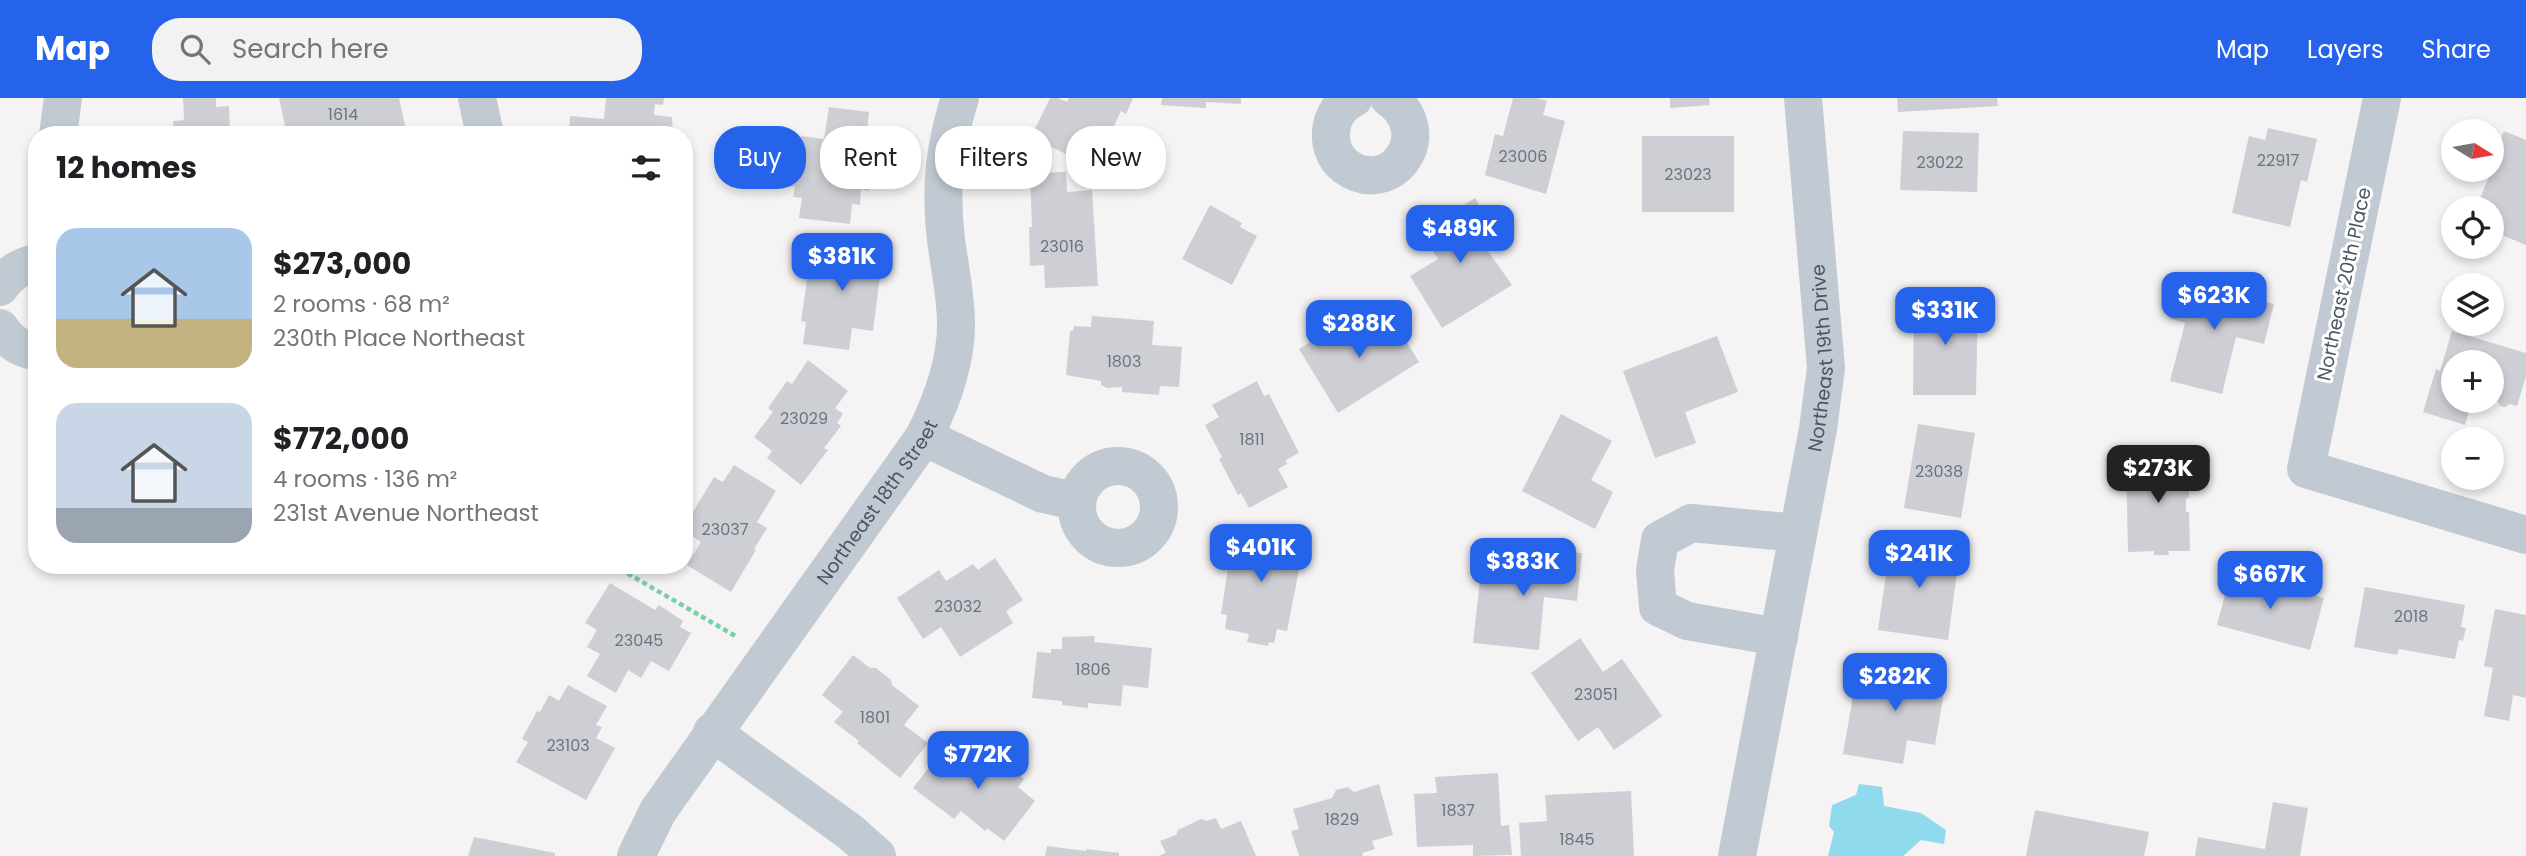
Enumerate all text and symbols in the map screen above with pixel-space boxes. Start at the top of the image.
search box [152,18,642,81]
text: Map [35,25,110,72]
icon: search [176,30,214,68]
text: Search here [232,31,389,67]
text: Map [2216,33,2269,66]
text: Layers [2307,33,2383,66]
text: Share [2421,33,2491,66]
house number: 1614 [328,103,358,126]
north arrow [2441,119,2504,182]
map controls [2441,119,2504,490]
chip: Buy [714,126,806,189]
chip: Rent [820,126,921,189]
chip: Filters [935,126,1052,189]
chip: New [1066,126,1166,189]
house number: 23006 [1499,145,1547,168]
text: 12 homes [56,146,197,189]
icon: filters [627,149,665,187]
house number: 22917 [2257,149,2299,172]
house number: 23022 [1916,151,1964,174]
house number: 23023 [1664,163,1712,186]
street label: Northeast 20th Place [2310,185,2378,383]
button: locate [2441,196,2504,259]
pin: $489K [1411,206,1509,265]
text: $489K [1422,212,1498,244]
pin: $381K [793,234,891,293]
house number: 23016 [1040,235,1084,258]
text: $381K [808,240,876,272]
text: $273,000 [273,242,411,285]
icon: home [112,256,196,340]
street label: Northeast 19th Drive [1801,263,1840,454]
pin: $623K [2165,272,2263,332]
button: layers [2441,273,2504,336]
text: $623K [2178,279,2250,311]
text: 2 rooms · 68 m² [273,288,450,320]
pin: $331K [1896,288,1994,347]
text: $331K [1911,294,1979,326]
pin: $288K [1310,300,1408,360]
text: $288K [1322,307,1396,339]
text: 230th Place Northeast [273,322,525,354]
house number: 1803 [1107,350,1141,373]
button: + [2441,350,2504,413]
house number: 23029 [780,407,828,430]
street label: Northeast 18th Street [810,415,944,590]
text: $772,000 [273,417,409,460]
button: − [2441,427,2504,490]
house number: 1811 [1239,428,1265,451]
icon: home [112,431,196,515]
pin: $273K [2109,446,2207,505]
text: $273K [2123,452,2193,484]
house number: 23038 [1915,460,1963,483]
text: 4 rooms · 136 m² [273,463,457,495]
text: 231st Avenue Northeast [273,497,539,529]
house number: 23037 [702,518,749,541]
pin: $401K [1212,524,1310,584]
text: $401K [1226,531,1296,563]
pin: $241K [1870,531,1968,590]
text: $241K [1885,537,1953,569]
pin: $383K [1474,538,1572,598]
text: $383K [1486,545,1560,577]
pin: $667K [2221,552,2319,611]
text: $667K [2234,558,2306,590]
house number: 23032 [934,595,982,618]
house number: 2018 [2394,605,2428,628]
house number: 23045 [615,629,663,652]
pin: $282K [1846,654,1944,713]
house number: 1806 [1075,658,1111,681]
text: $282K [1859,660,1931,692]
house number: 23051 [1574,683,1618,706]
house number: 1801 [860,706,890,729]
pin: $772K [929,732,1027,791]
house number: 23103 [546,734,590,757]
text: $772K [944,738,1012,770]
house number: 1837 [1441,799,1475,822]
house number: 1829 [1325,808,1359,831]
house number: 1845 [1559,828,1595,851]

